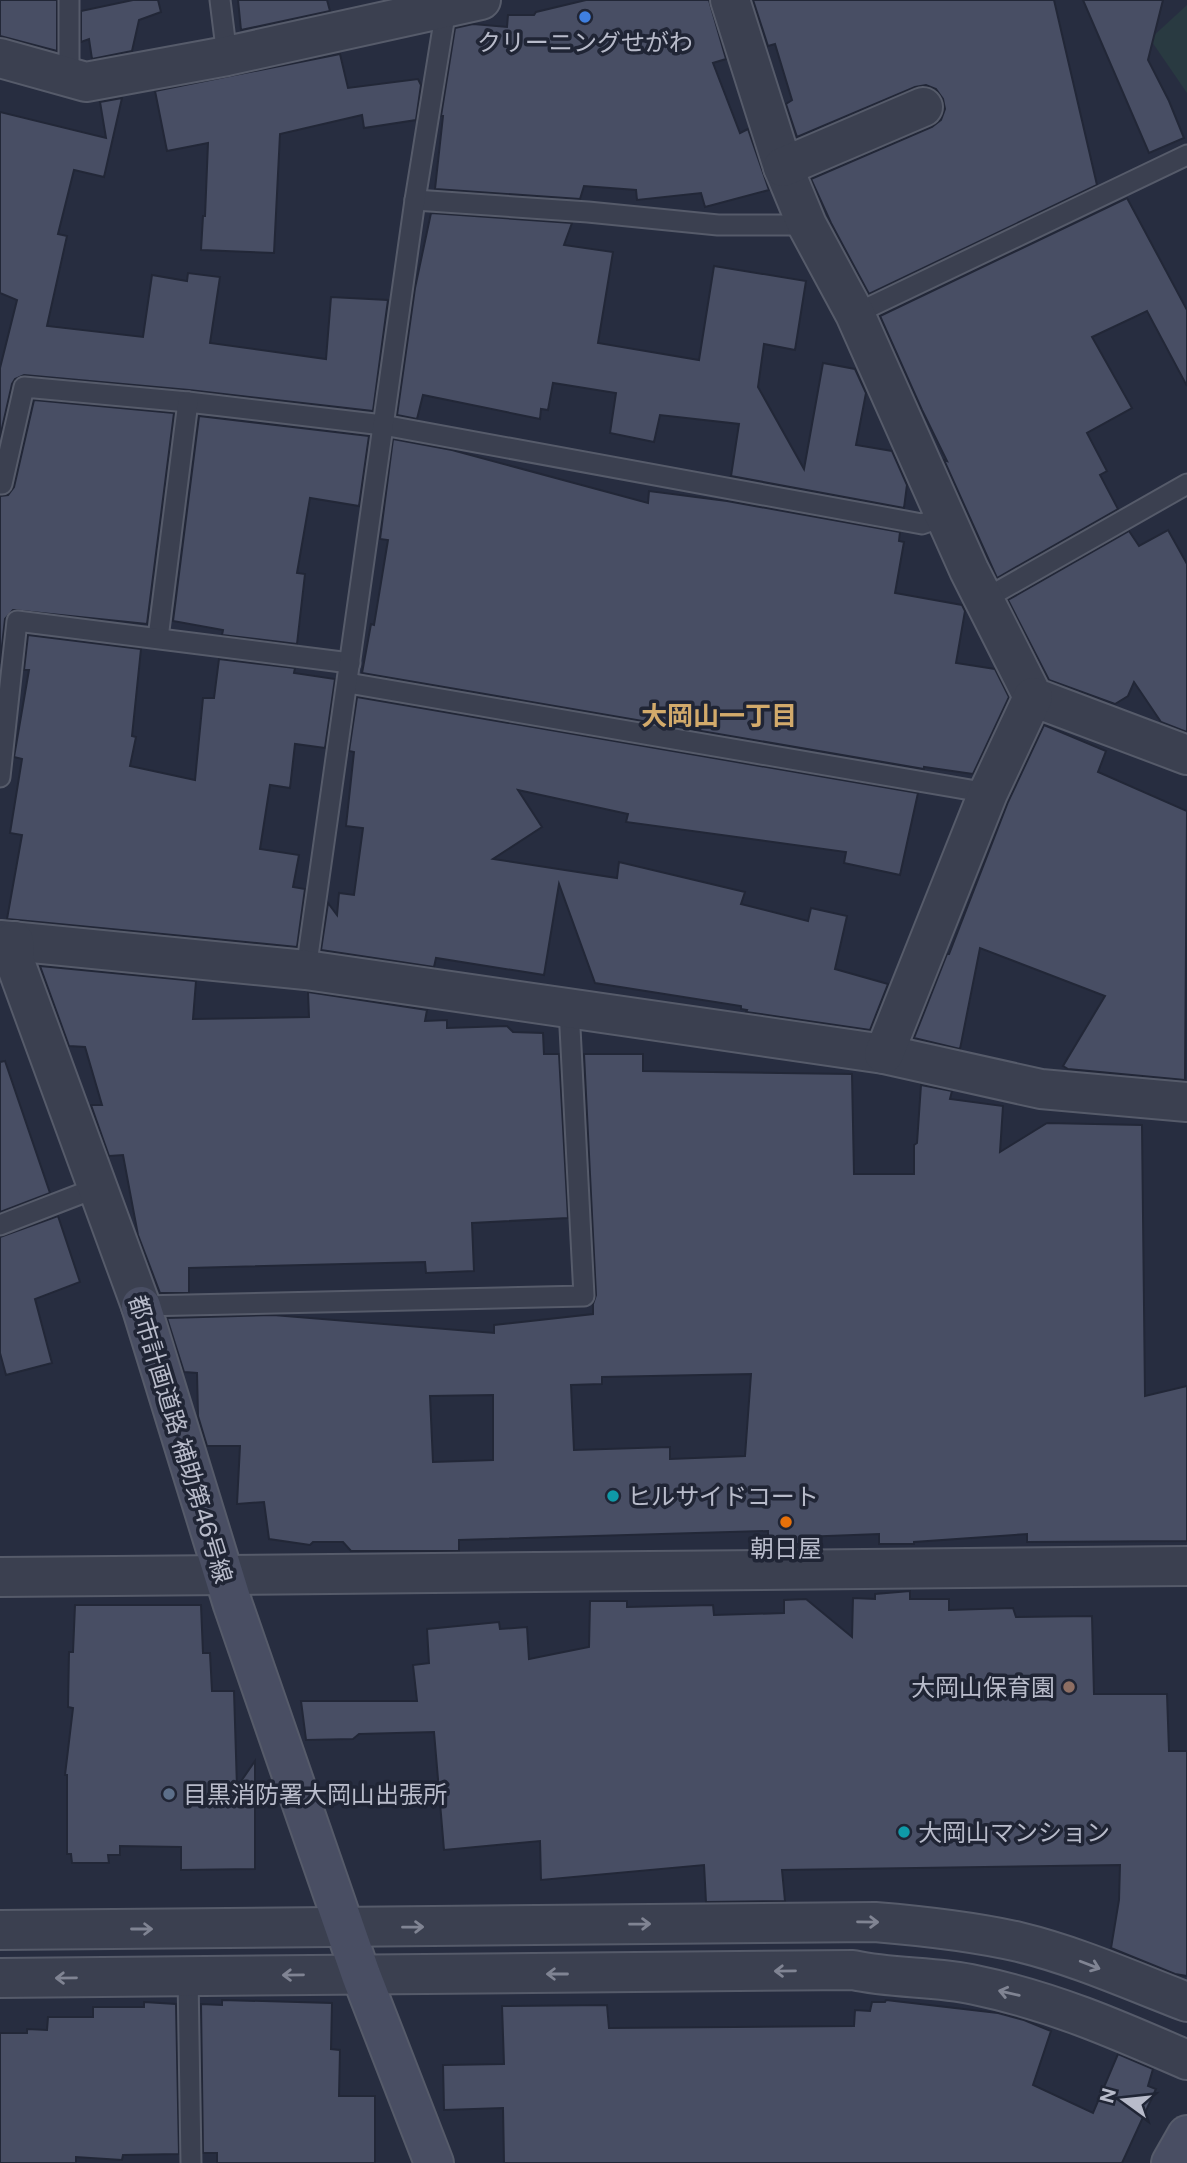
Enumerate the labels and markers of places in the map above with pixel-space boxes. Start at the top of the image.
marker: クリーニングせがわ [577,9,593,25]
place label: クリーニングせがわ [477,28,693,56]
place label: ヒルサイドコート [627,1482,819,1510]
marker: ヒルサイドコート [605,1488,621,1504]
marker: 朝日屋 [778,1514,794,1530]
place label: 朝日屋 [750,1534,822,1562]
place label: 大岡山保育園 [911,1673,1055,1701]
marker: 大岡山保育園 [1061,1679,1077,1695]
place label: 目黒消防署大岡山出張所 [183,1780,447,1808]
marker: 目黒消防署大岡山出張所 [161,1786,177,1802]
place label: 大岡山マンション [918,1818,1110,1846]
marker: 大岡山マンション [896,1824,912,1840]

